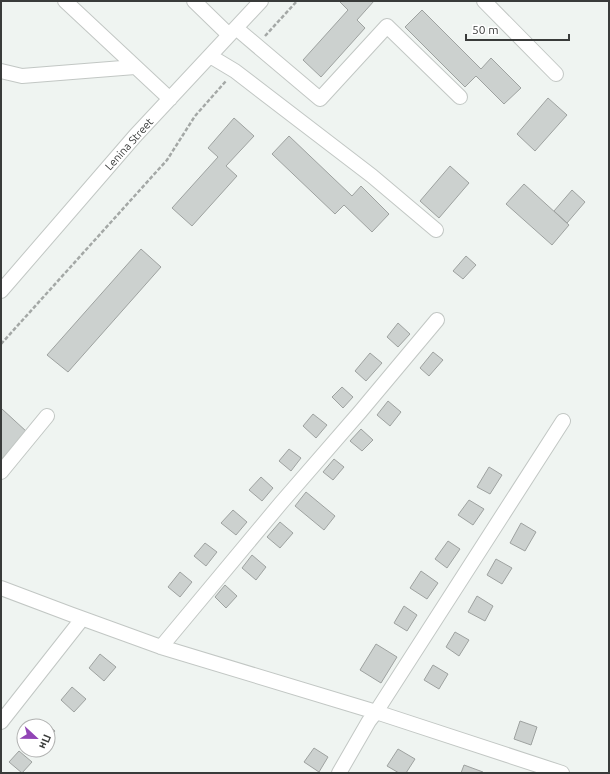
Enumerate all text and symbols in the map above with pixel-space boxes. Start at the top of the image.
scale bar [466,16,569,42]
text: 50 m [472,23,499,36]
street label: Lenina Street [103,115,156,172]
north arrow [16,718,56,758]
text: Пн [37,733,54,751]

